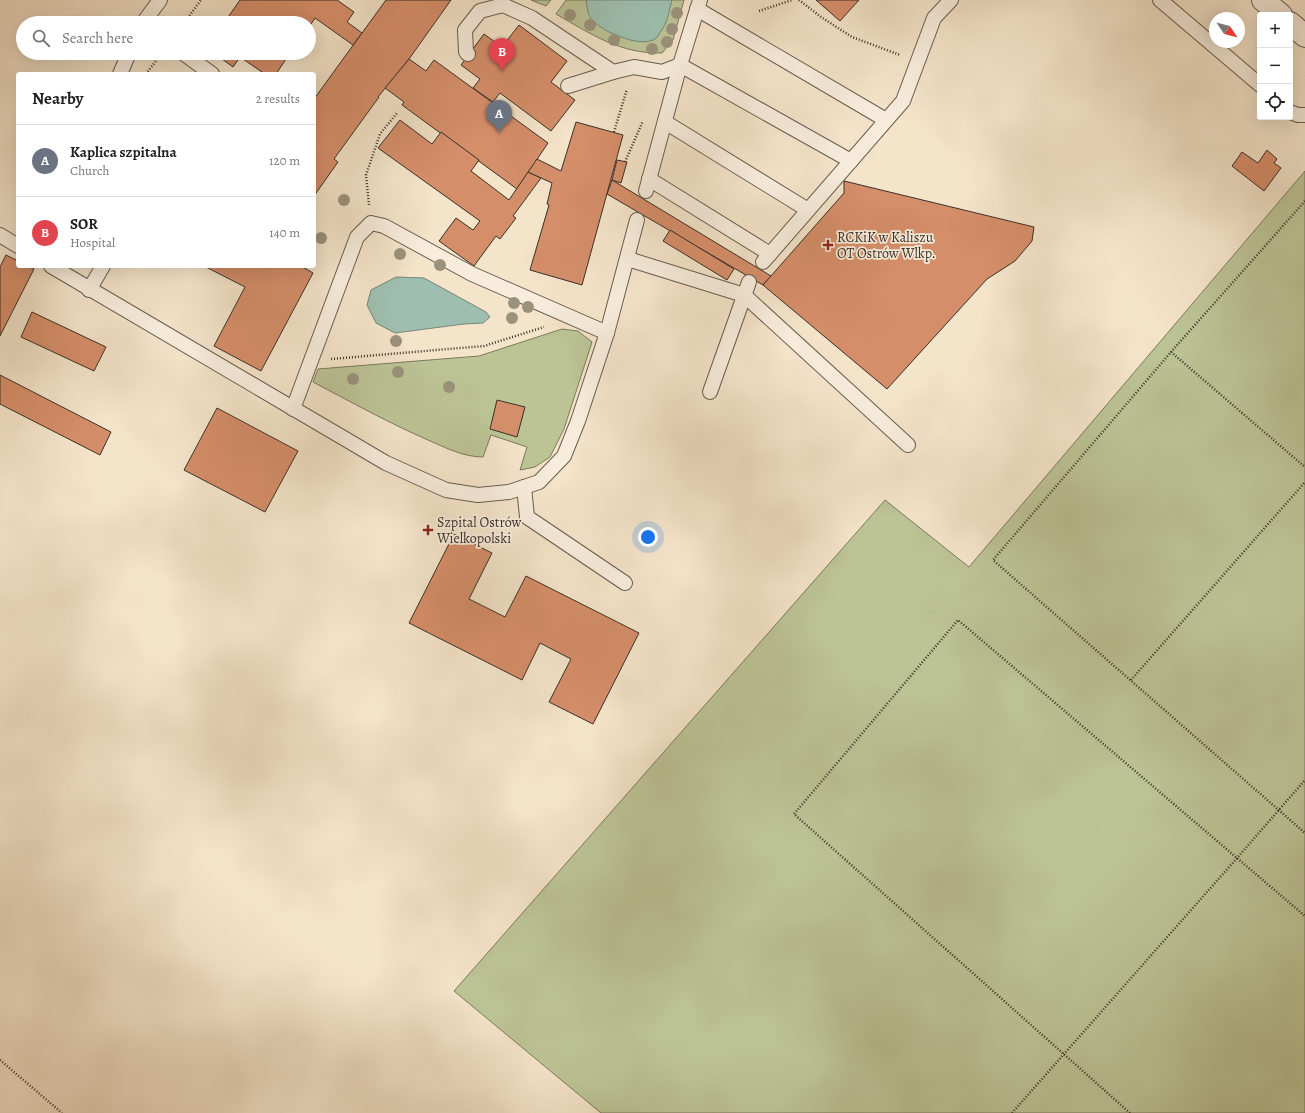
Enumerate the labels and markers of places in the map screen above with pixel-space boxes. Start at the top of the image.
pin: B [489,38,515,71]
pin: A [486,100,512,133]
place label: RCKiK w Kaliszu OT Ostrów Wlkp. [837,228,936,263]
marker: RCKiK w Kaliszu OT Ostrów Wlkp. [822,239,834,251]
place label: Szpital Ostrów Wielkopolski [436,513,521,548]
marker: Szpital Ostrów Wielkopolski [422,524,434,536]

